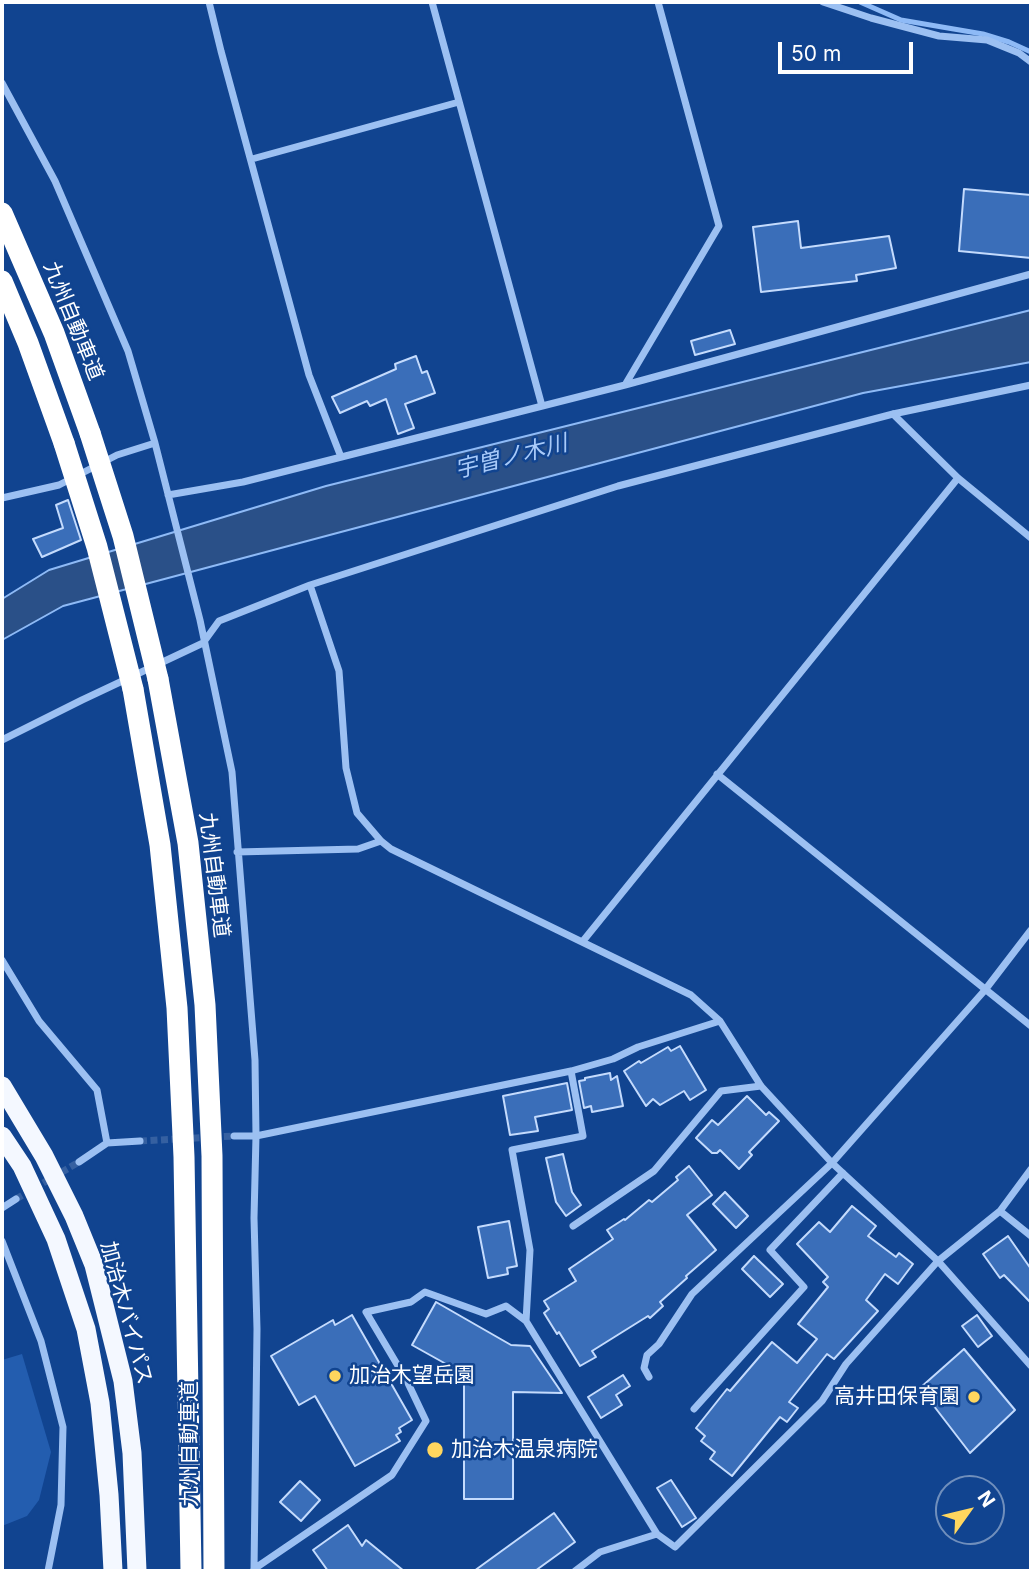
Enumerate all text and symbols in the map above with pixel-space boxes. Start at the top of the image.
scale bar [781,28,916,72]
text: 50 m [791,41,841,66]
street label: 九州自動車道 [38,258,108,384]
water label: 宇曽ノ木川 [452,430,570,484]
street label: 九州自動車道 [194,811,234,939]
street label: 加治木バイパス [95,1239,157,1387]
place label: 加治木望岳園 [349,1363,475,1389]
marker: 加治木望岳園 [327,1368,343,1384]
street label: 九州自動車道 [177,1381,203,1507]
place label: 高井田保育園 [834,1384,960,1410]
marker: 高井田保育園 [966,1389,982,1405]
place label: 加治木温泉病院 [451,1437,598,1463]
marker: 加治木温泉病院 [425,1440,445,1460]
north arrow [935,1475,1005,1545]
text: N [973,1487,1000,1512]

